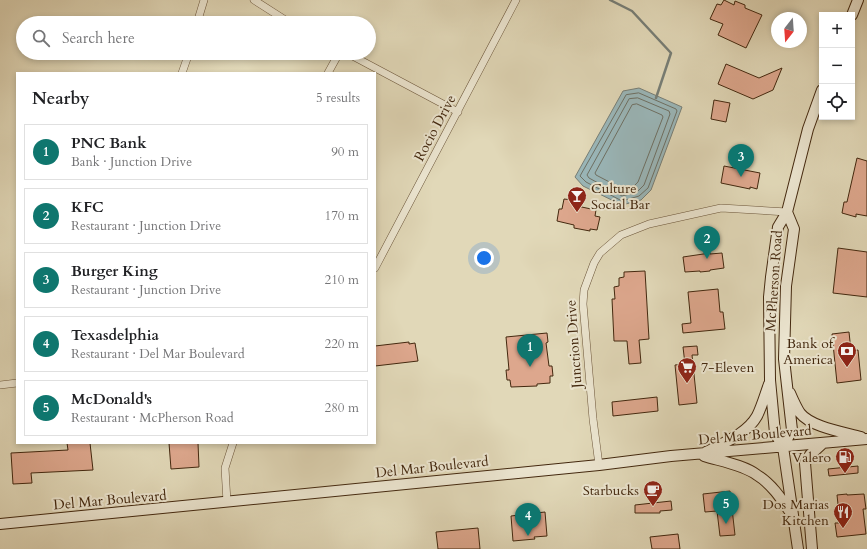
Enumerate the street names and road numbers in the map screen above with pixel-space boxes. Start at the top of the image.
street label: Rocio Drive [410,91,460,165]
street label: McPherson Road [761,229,787,332]
street label: Junction Drive [561,299,587,391]
street label: Del Mar Boulevard [698,421,813,449]
street label: Del Mar Boulevard [375,452,490,482]
street label: Del Mar Boulevard [53,486,168,514]

